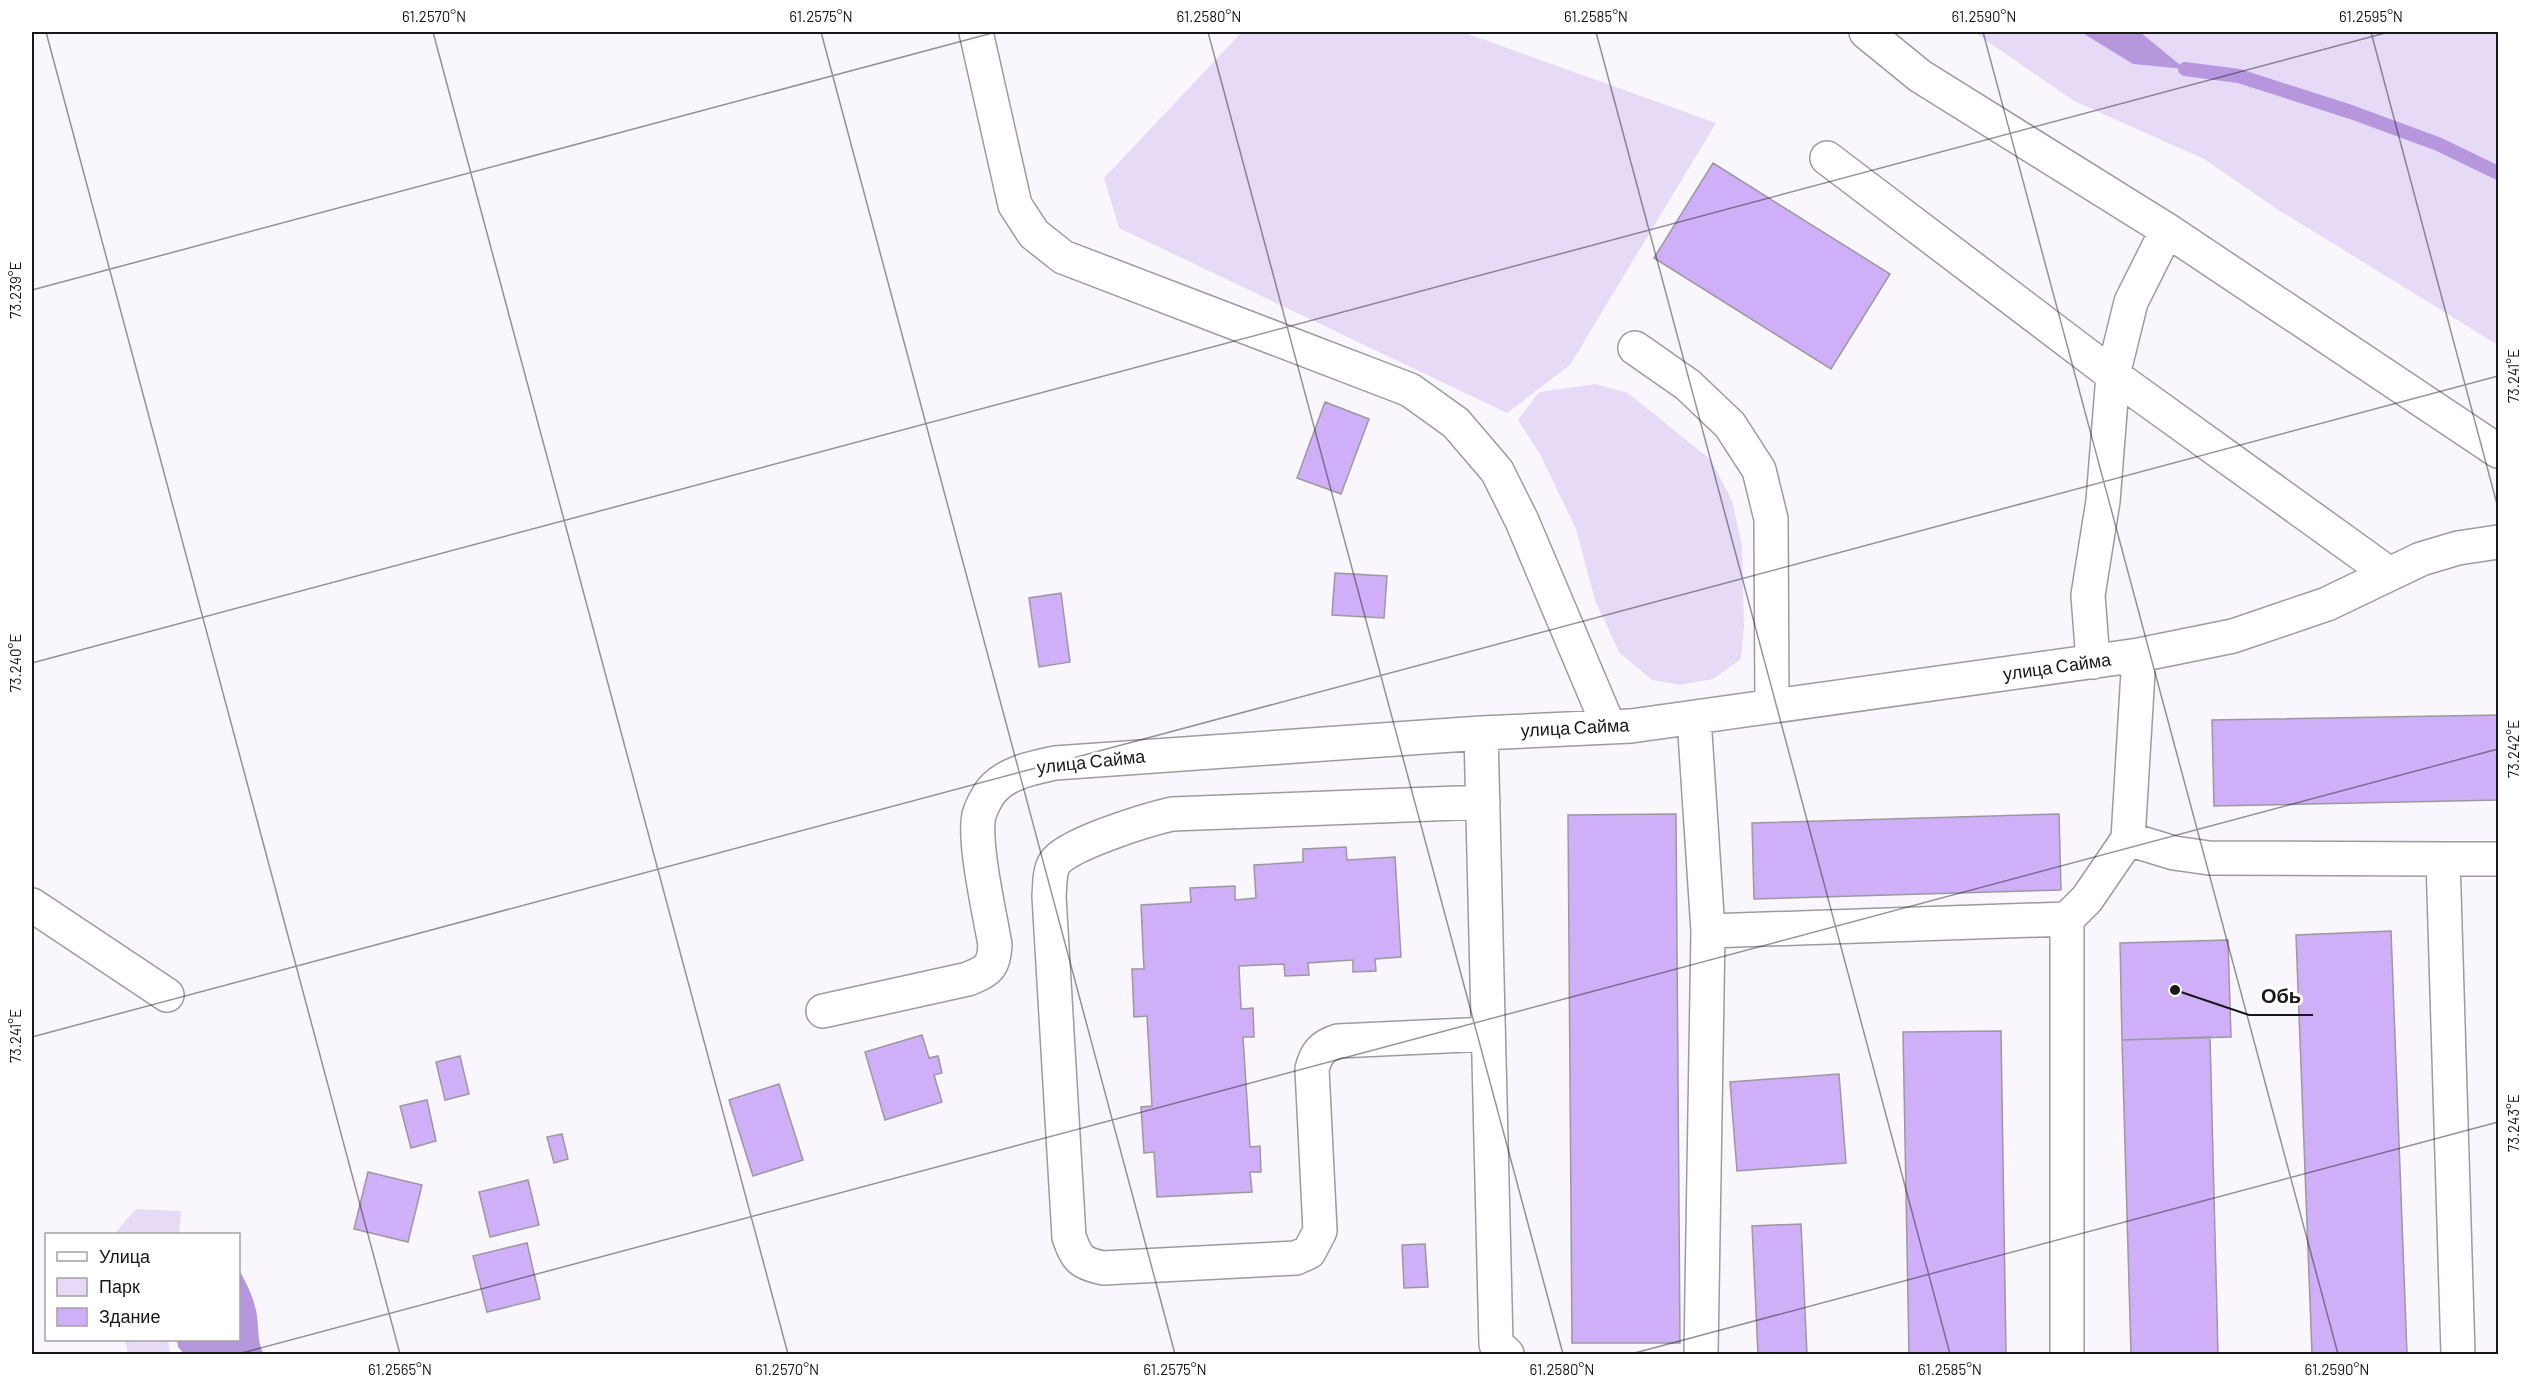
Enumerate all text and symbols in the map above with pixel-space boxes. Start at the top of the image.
text: 61.2570°N [402,7,466,25]
text: 61.2575°N [789,7,853,25]
text: 61.2580°N [1177,7,1241,25]
text: 61.2585°N [1564,7,1628,25]
text: 61.2590°N [1952,7,2016,25]
text: 61.2595°N [2339,7,2403,25]
text: 73.239°E [6,261,24,319]
text: 73.241°E [2504,349,2522,403]
text: 73.240°E [6,634,24,692]
street label: улица Сайма [2001,647,2113,684]
street label: улица Сайма [1520,713,1631,741]
text: 73.242°E [2504,720,2522,778]
street label: улица Сайма [1036,744,1147,778]
callout: Обь [2249,977,2313,1015]
text: Обь [2261,983,2301,1007]
text: 73.241°E [6,1009,24,1063]
text: 73.243°E [2504,1094,2522,1152]
legend [45,1233,240,1341]
text: Улица [99,1245,151,1267]
text: Парк [99,1275,140,1297]
text: Здание [99,1305,160,1327]
text: 61.2565°N [368,1360,432,1378]
text: 61.2570°N [755,1360,819,1378]
text: 61.2575°N [1143,1360,1207,1378]
text: 61.2580°N [1530,1360,1594,1378]
text: 61.2585°N [1918,1360,1982,1378]
text: 61.2590°N [2305,1360,2369,1378]

